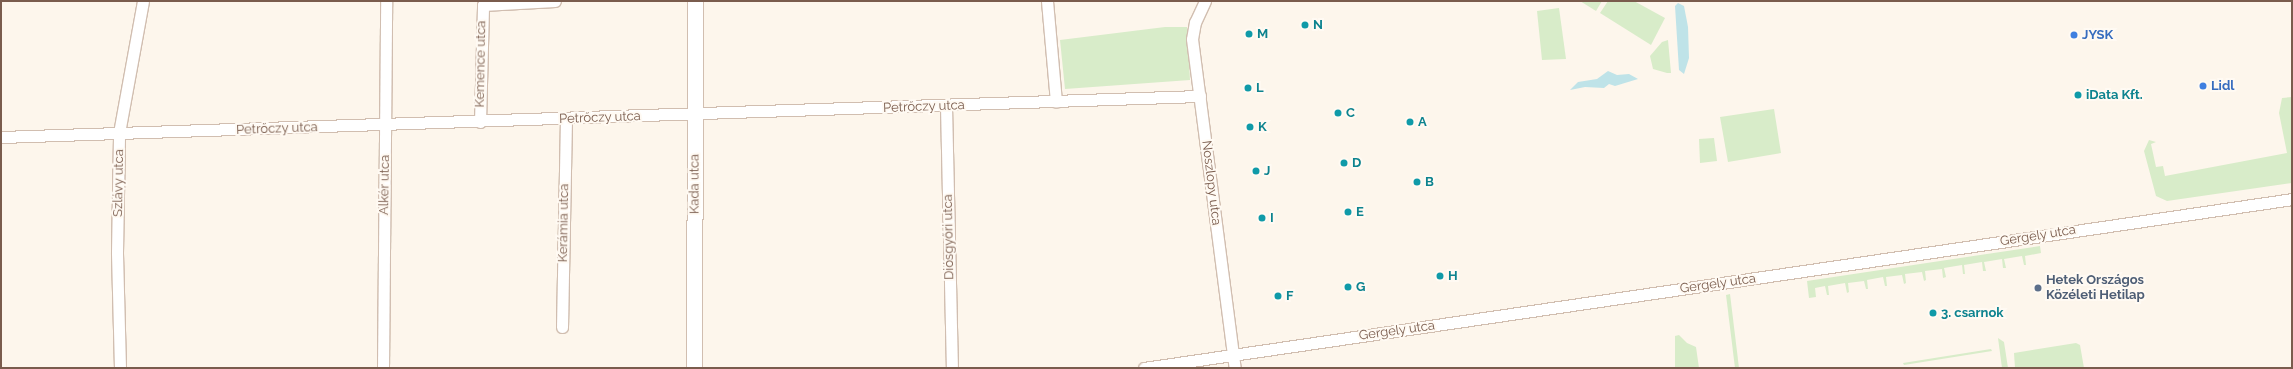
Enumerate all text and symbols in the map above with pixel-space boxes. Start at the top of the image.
place label: N [1313,17,1323,33]
street label: Kemence utca [472,20,490,108]
marker: N [1300,20,1310,30]
place label: M [1257,26,1268,42]
place label: JYSK [2082,27,2113,43]
marker: M [1244,29,1254,39]
marker: JYSK [2069,30,2079,40]
place label: Lidl [2211,78,2234,94]
place label: L [1256,80,1264,96]
marker: Lidl [2198,81,2208,91]
marker: L [1243,83,1253,93]
place label: iData Kft. [2086,87,2143,103]
marker: iData Kft. [2073,90,2083,100]
street label: Petrőczy utca [883,98,965,116]
place label: C [1346,105,1355,121]
marker: C [1333,108,1343,118]
street label: Petrőczy utca [559,109,641,127]
place label: A [1418,114,1427,130]
marker: A [1405,117,1415,127]
place label: K [1258,119,1267,135]
street label: Petrőczy utca [236,120,318,138]
marker: K [1245,122,1255,132]
street label: Noszlopy utca [1198,139,1224,227]
street label: Szlávy utca [111,149,127,217]
street label: Kada utca [687,154,703,214]
street label: Alkér utca [377,155,393,215]
place label: D [1352,155,1361,171]
marker: D [1339,158,1349,168]
place label: J [1264,163,1270,179]
marker: J [1251,166,1261,176]
place label: B [1425,174,1434,190]
marker: B [1412,177,1422,187]
street label: Kerámia utca [556,184,572,262]
street label: Diósgyőri utca [940,194,958,280]
place label: E [1356,204,1364,220]
marker: E [1343,207,1353,217]
place label: I [1270,210,1274,226]
marker: I [1257,213,1267,223]
street label: Gergely utca [1999,222,2077,250]
place label: H [1448,268,1458,284]
marker: H [1435,271,1445,281]
street label: Gergely utca [1679,271,1757,297]
place label: Hetek Országos Közéleti Hetilap [2046,273,2145,304]
place label: G [1356,279,1365,295]
marker: G [1343,282,1353,292]
marker: Hetek Országos Közéleti Hetilap [2033,283,2043,293]
place label: F [1286,288,1293,304]
marker: F [1273,291,1283,301]
place label: 3. csarnok [1941,305,2004,321]
marker: 3. csarnok [1928,308,1938,318]
street label: Gergely utca [1358,318,1436,344]

